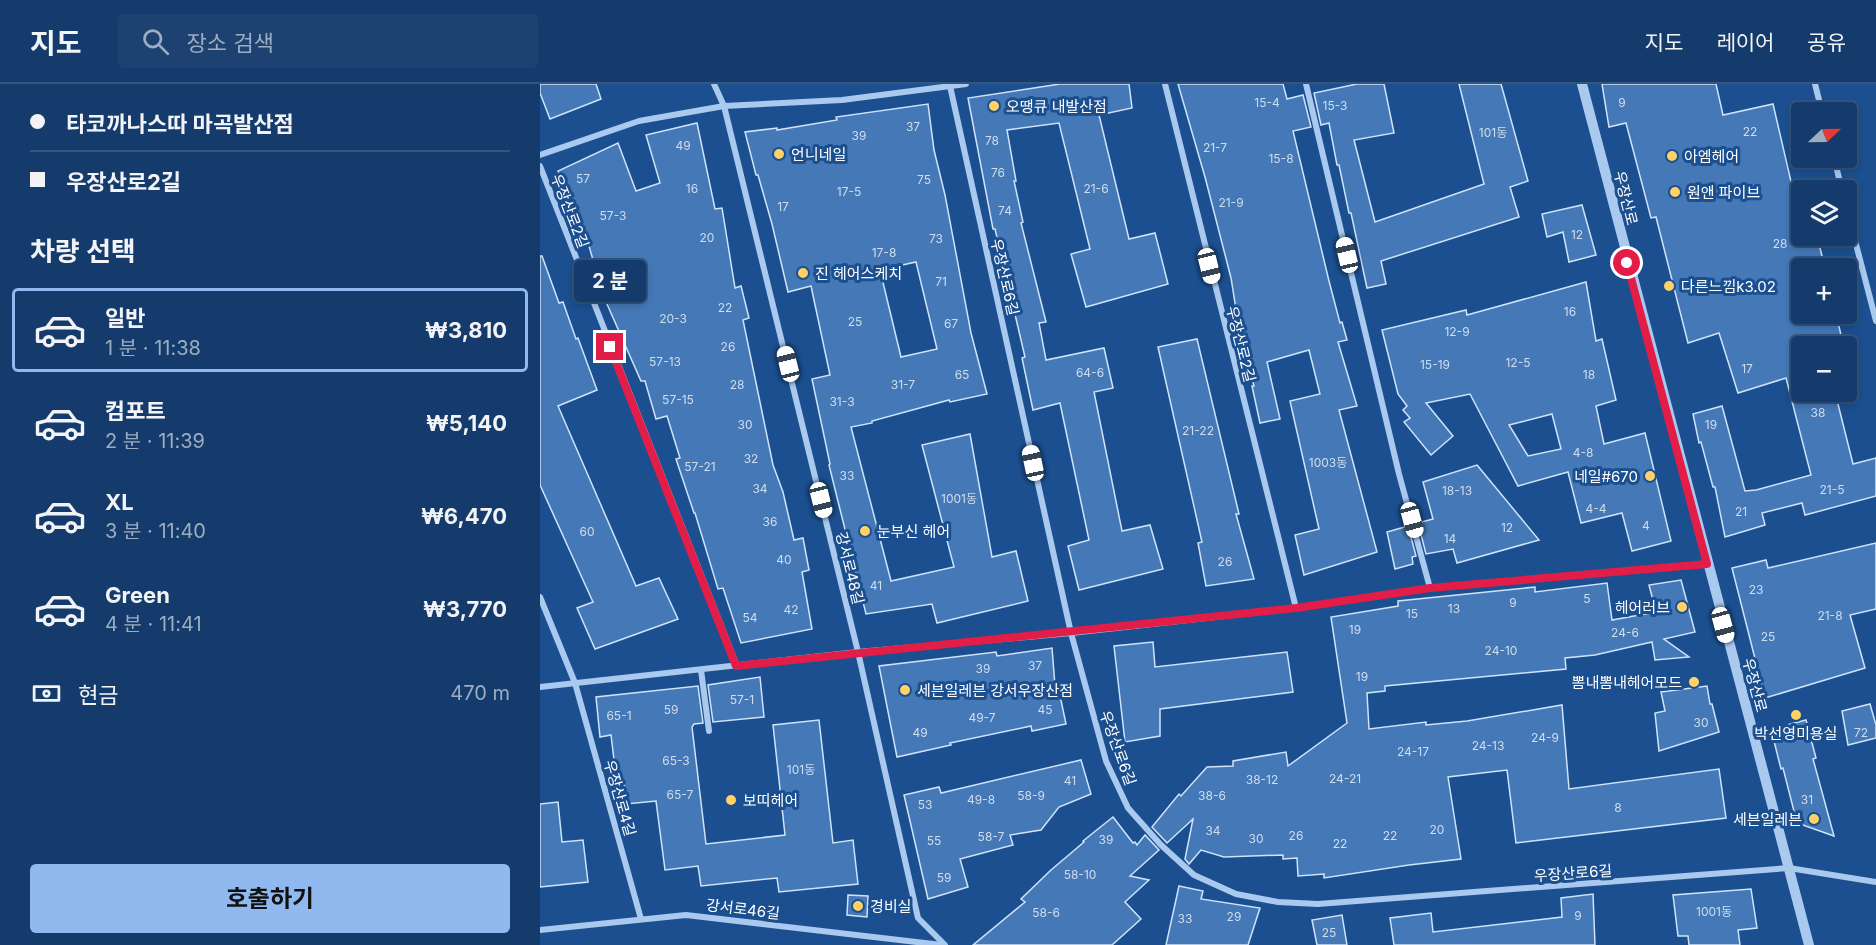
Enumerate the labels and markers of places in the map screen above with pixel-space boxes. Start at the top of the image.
place label: 오땡큐 내발산점 [1006,97,1107,116]
marker: 오땡큐 내발산점 [987,99,1001,113]
place label: 언니네일 [791,145,846,164]
marker: 언니네일 [772,147,786,161]
place label: 아엠헤어 [1684,147,1739,166]
marker: 아엠헤어 [1665,149,1679,163]
place label: 원앤 파이브 [1687,183,1760,202]
marker: 원앤 파이브 [1668,185,1682,199]
place label: 진 헤어스케치 [815,264,902,283]
marker: 진 헤어스케치 [796,266,810,280]
place label: 다른느낌k3.02 [1681,277,1776,296]
marker: 다른느낌k3.02 [1662,279,1676,293]
place label: 네일#670 [1574,467,1638,486]
marker: 네일#670 [1643,469,1657,483]
place label: 눈부신 헤어 [877,522,950,541]
marker: 눈부신 헤어 [858,524,872,538]
place label: 헤어러브 [1615,598,1670,617]
marker: 헤어러브 [1675,600,1689,614]
place label: 뽐내뽐내헤어모드 [1572,673,1682,692]
marker: 뽐내뽐내헤어모드 [1687,675,1701,689]
place label: 세븐일레븐 강서우장산점 [917,681,1073,700]
marker: 세븐일레븐 강서우장산점 [898,683,912,697]
marker: 박선영미용실 [1789,708,1803,722]
place label: 박선영미용실 [1755,724,1837,743]
place label: 보띠헤어 [743,791,798,810]
marker: 보띠헤어 [724,793,738,807]
place label: 세븐일레븐 [1733,810,1802,829]
marker: 세븐일레븐 [1807,812,1821,826]
place label: 경비실 [870,897,911,916]
marker: 경비실 [851,899,865,913]

